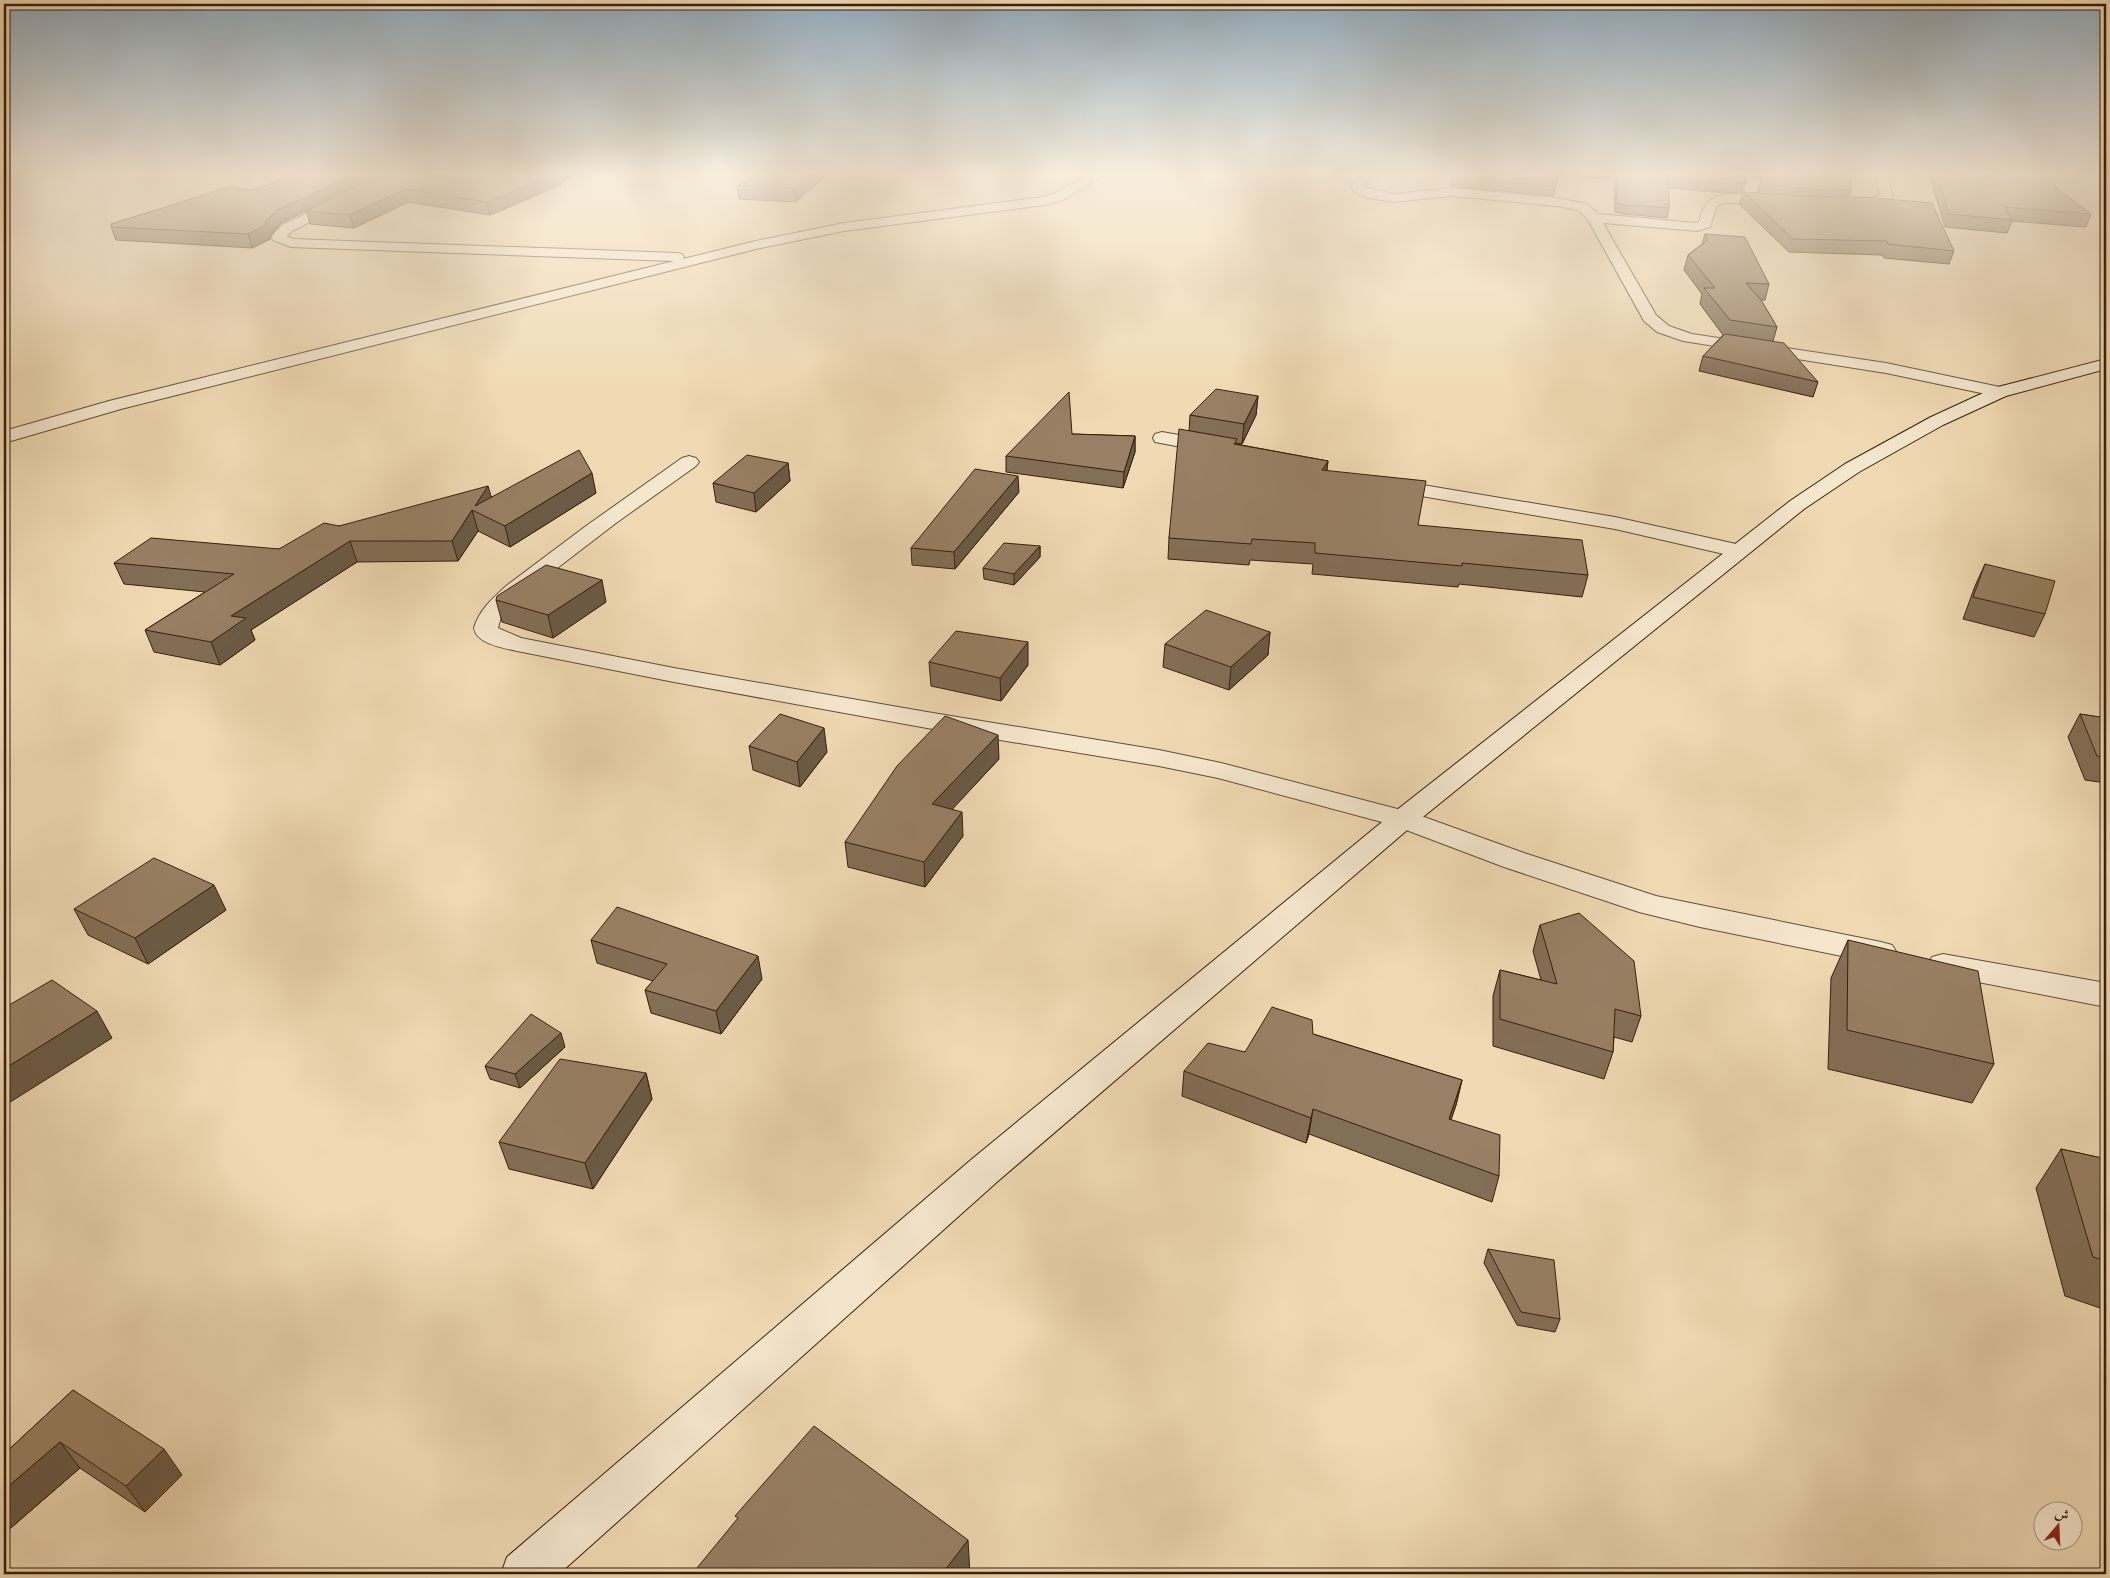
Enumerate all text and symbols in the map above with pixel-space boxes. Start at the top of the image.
north arrow [2032,1500,2082,1550]
text: ش [2053,1504,2072,1525]

